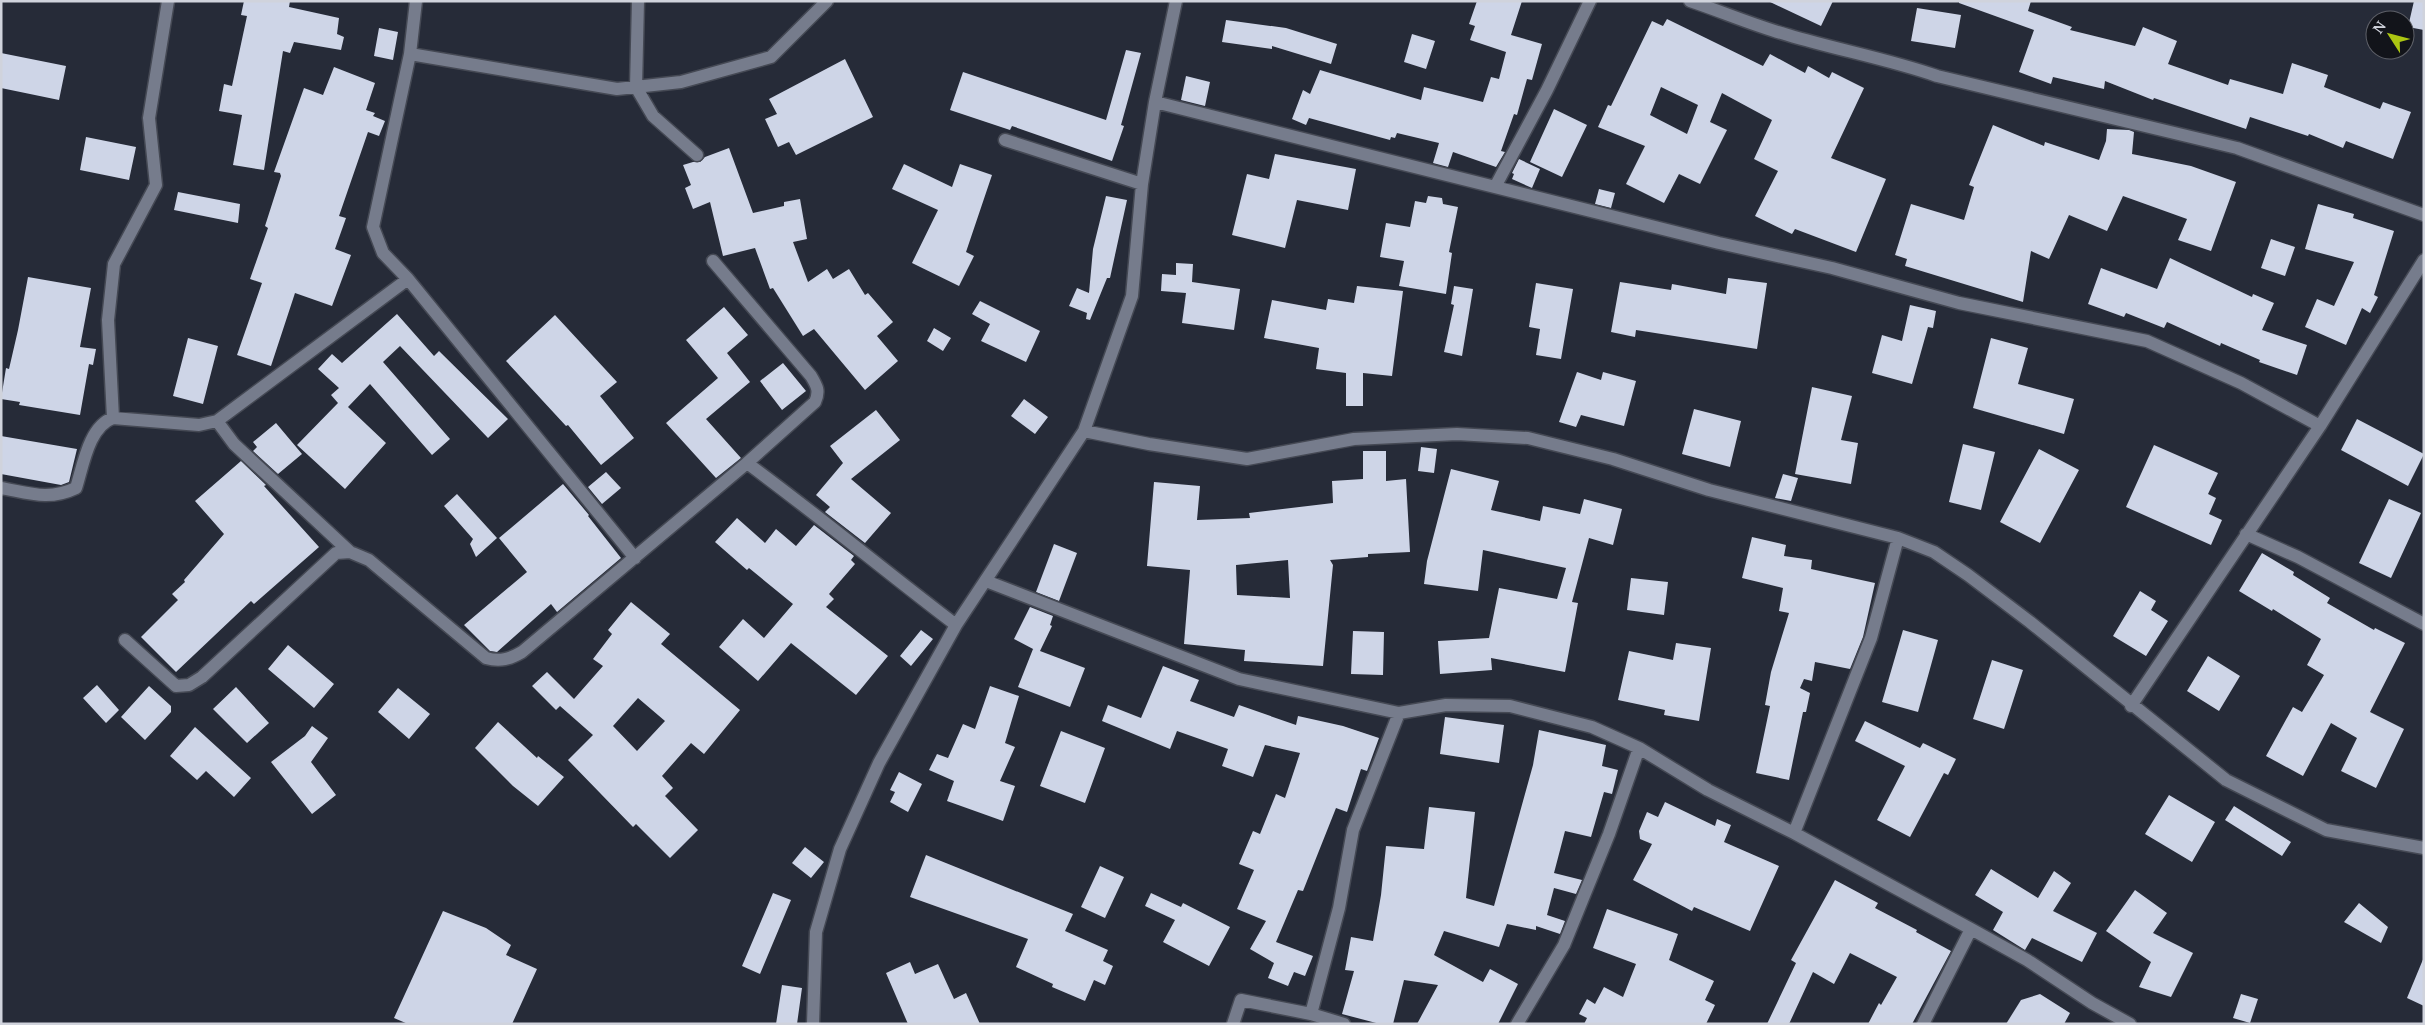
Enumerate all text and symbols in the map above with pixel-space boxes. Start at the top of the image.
north arrow [2365,10,2415,60]
text: N [2368,17,2390,37]

